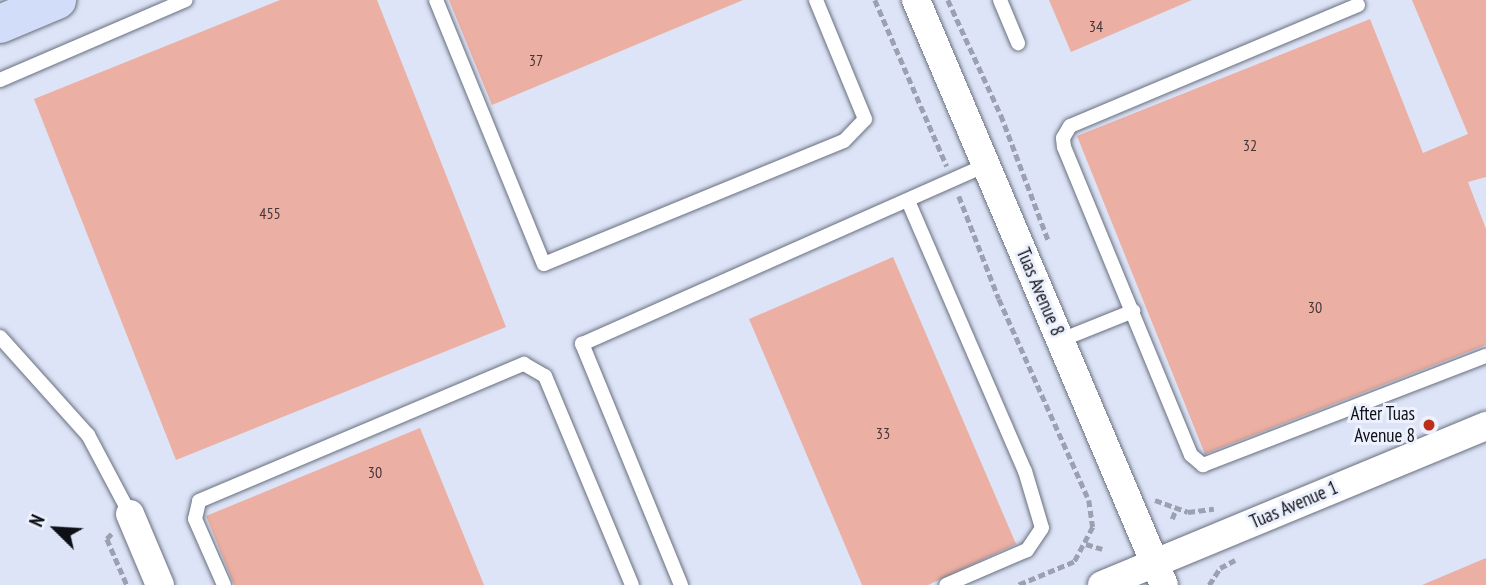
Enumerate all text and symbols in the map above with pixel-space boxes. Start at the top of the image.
house number: 34 [1089,16,1103,36]
house number: 37 [529,50,543,70]
house number: 32 [1243,135,1257,155]
house number: 455 [259,203,281,223]
street label: Tuas Avenue 8 [1011,244,1069,340]
house number: 30 [1308,297,1322,317]
place label: After Tuas Avenue 8 [1350,403,1415,447]
marker: After Tuas Avenue 8 [1421,417,1437,433]
house number: 33 [876,423,890,443]
house number: 30 [368,462,382,482]
street label: Tuas Avenue 1 [1246,476,1342,534]
north arrow [21,494,91,564]
text: N [24,511,50,530]

